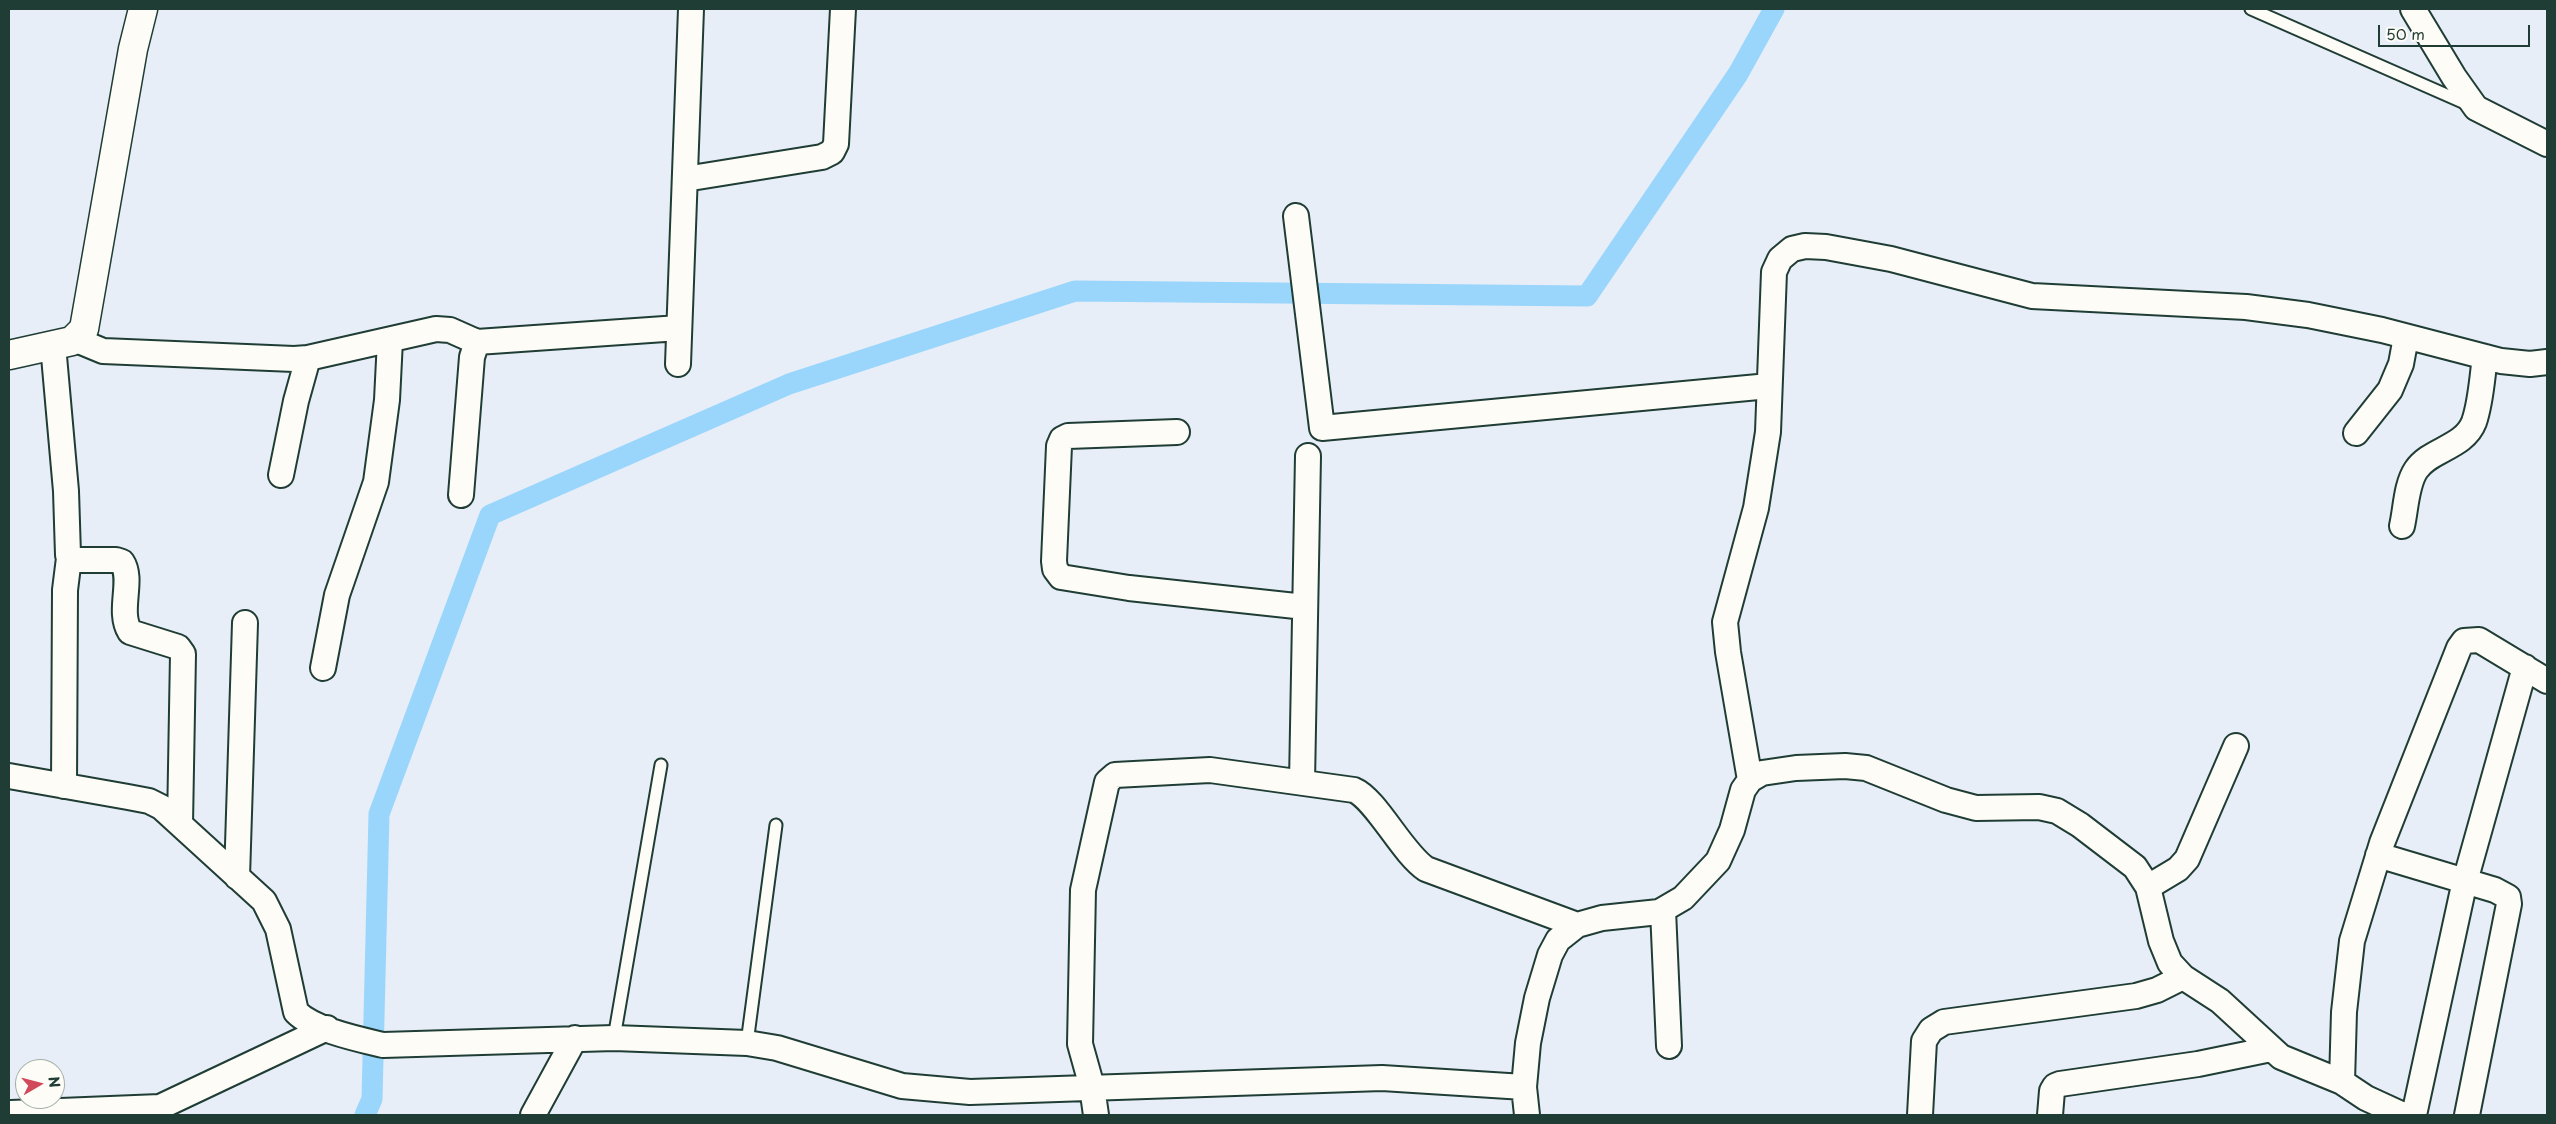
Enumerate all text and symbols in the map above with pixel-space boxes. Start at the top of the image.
scale bar [2381,15,2534,47]
text: 50 m [2386,22,2425,45]
north arrow [15,1059,65,1109]
text: N [43,1075,66,1089]

